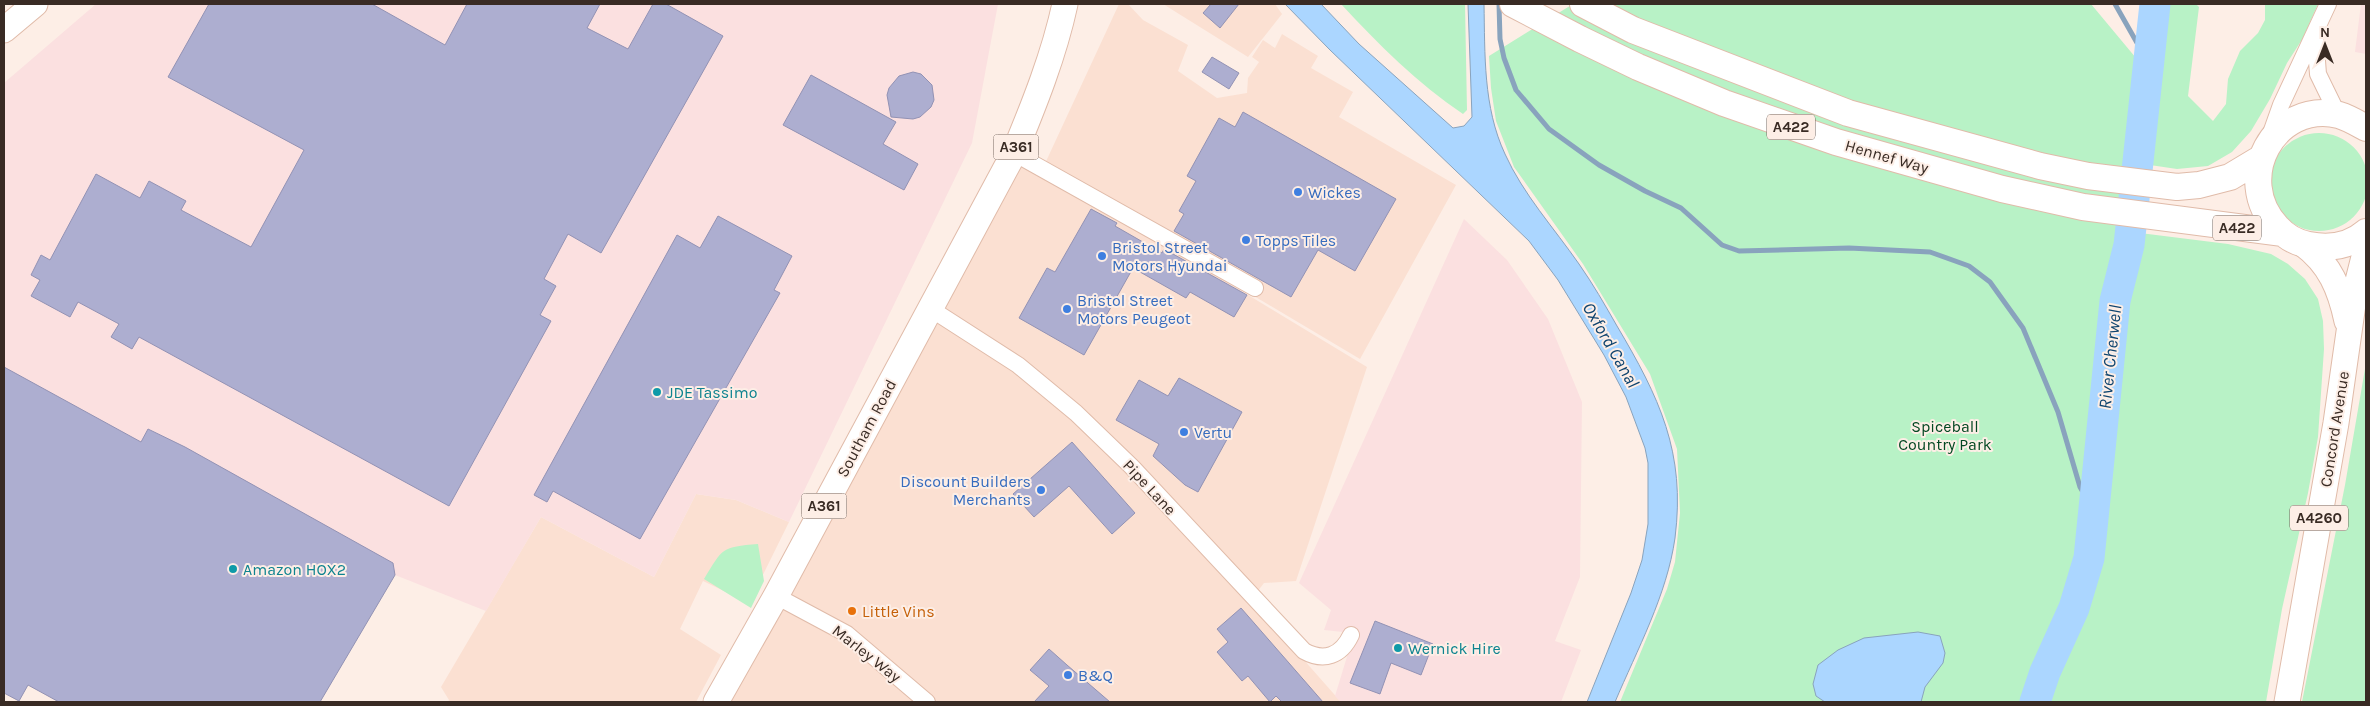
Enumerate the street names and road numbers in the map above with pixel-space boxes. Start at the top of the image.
road number: A422 [1767,114,1815,140]
road number: A361 [994,134,1038,160]
street label: Hennef Way [1843,136,1931,178]
road number: A422 [2213,216,2261,240]
street label: Concord Avenue [2316,370,2353,488]
street label: Southam Road [833,376,900,480]
street label: Pipe Lane [1119,456,1180,519]
road number: A361 [802,494,846,518]
road number: A4260 [2290,506,2348,530]
street label: Marley Way [828,621,905,687]

